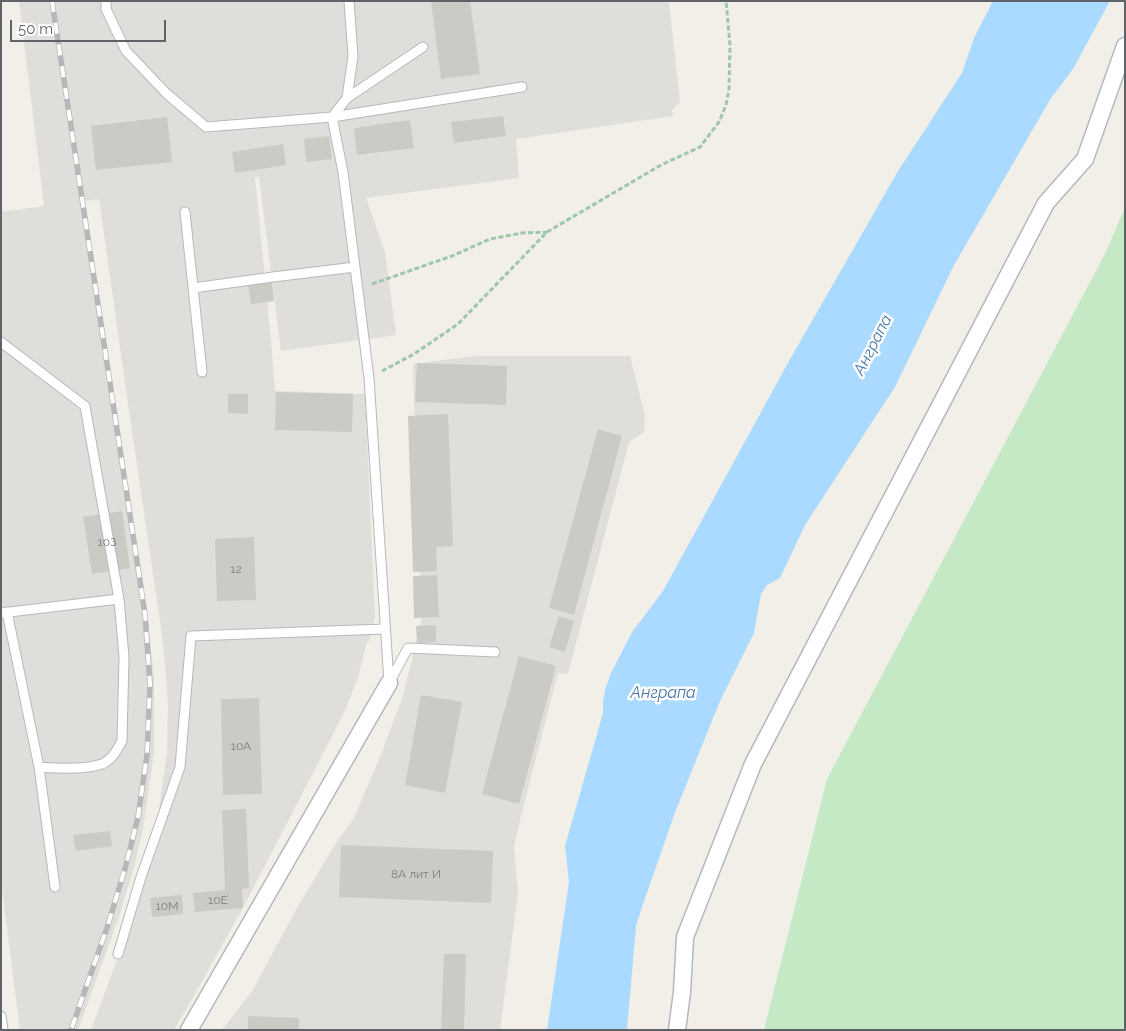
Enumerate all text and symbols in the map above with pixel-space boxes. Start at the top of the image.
scale bar [12,10,169,42]
text: 50 m [18,20,53,38]
water label: Анграпа [850,312,896,378]
house number: 10З [97,535,117,549]
house number: 12 [230,562,242,576]
water label: Анграпа [630,683,696,703]
house number: 10А [231,739,251,753]
house number: 8А лит И [391,867,441,881]
house number: 10Е [208,893,228,907]
house number: 10М [155,899,179,913]

